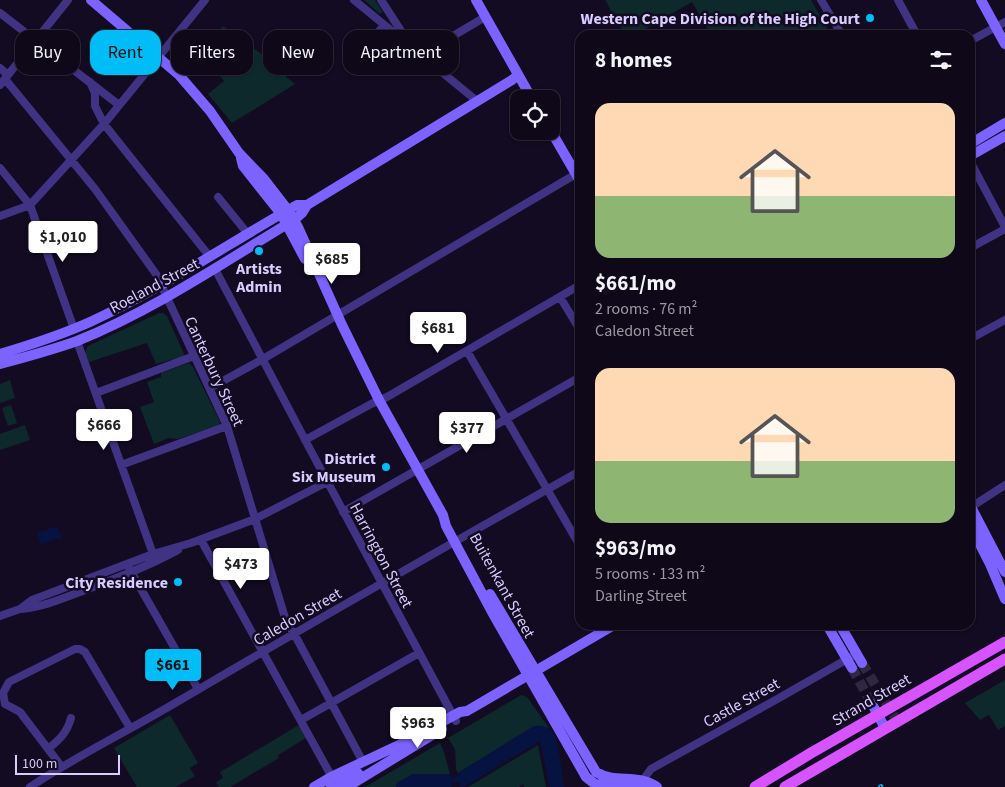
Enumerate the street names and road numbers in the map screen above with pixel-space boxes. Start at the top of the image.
street label: Roeland Street [106,253,204,319]
street label: Canterbury Street [179,313,249,430]
street label: Harrington Street [344,499,418,612]
street label: Buitenkant Street [464,529,540,643]
street label: Caledon Street [249,582,346,651]
street label: Strand Street [828,668,915,731]
street label: Castle Street [699,673,784,733]

